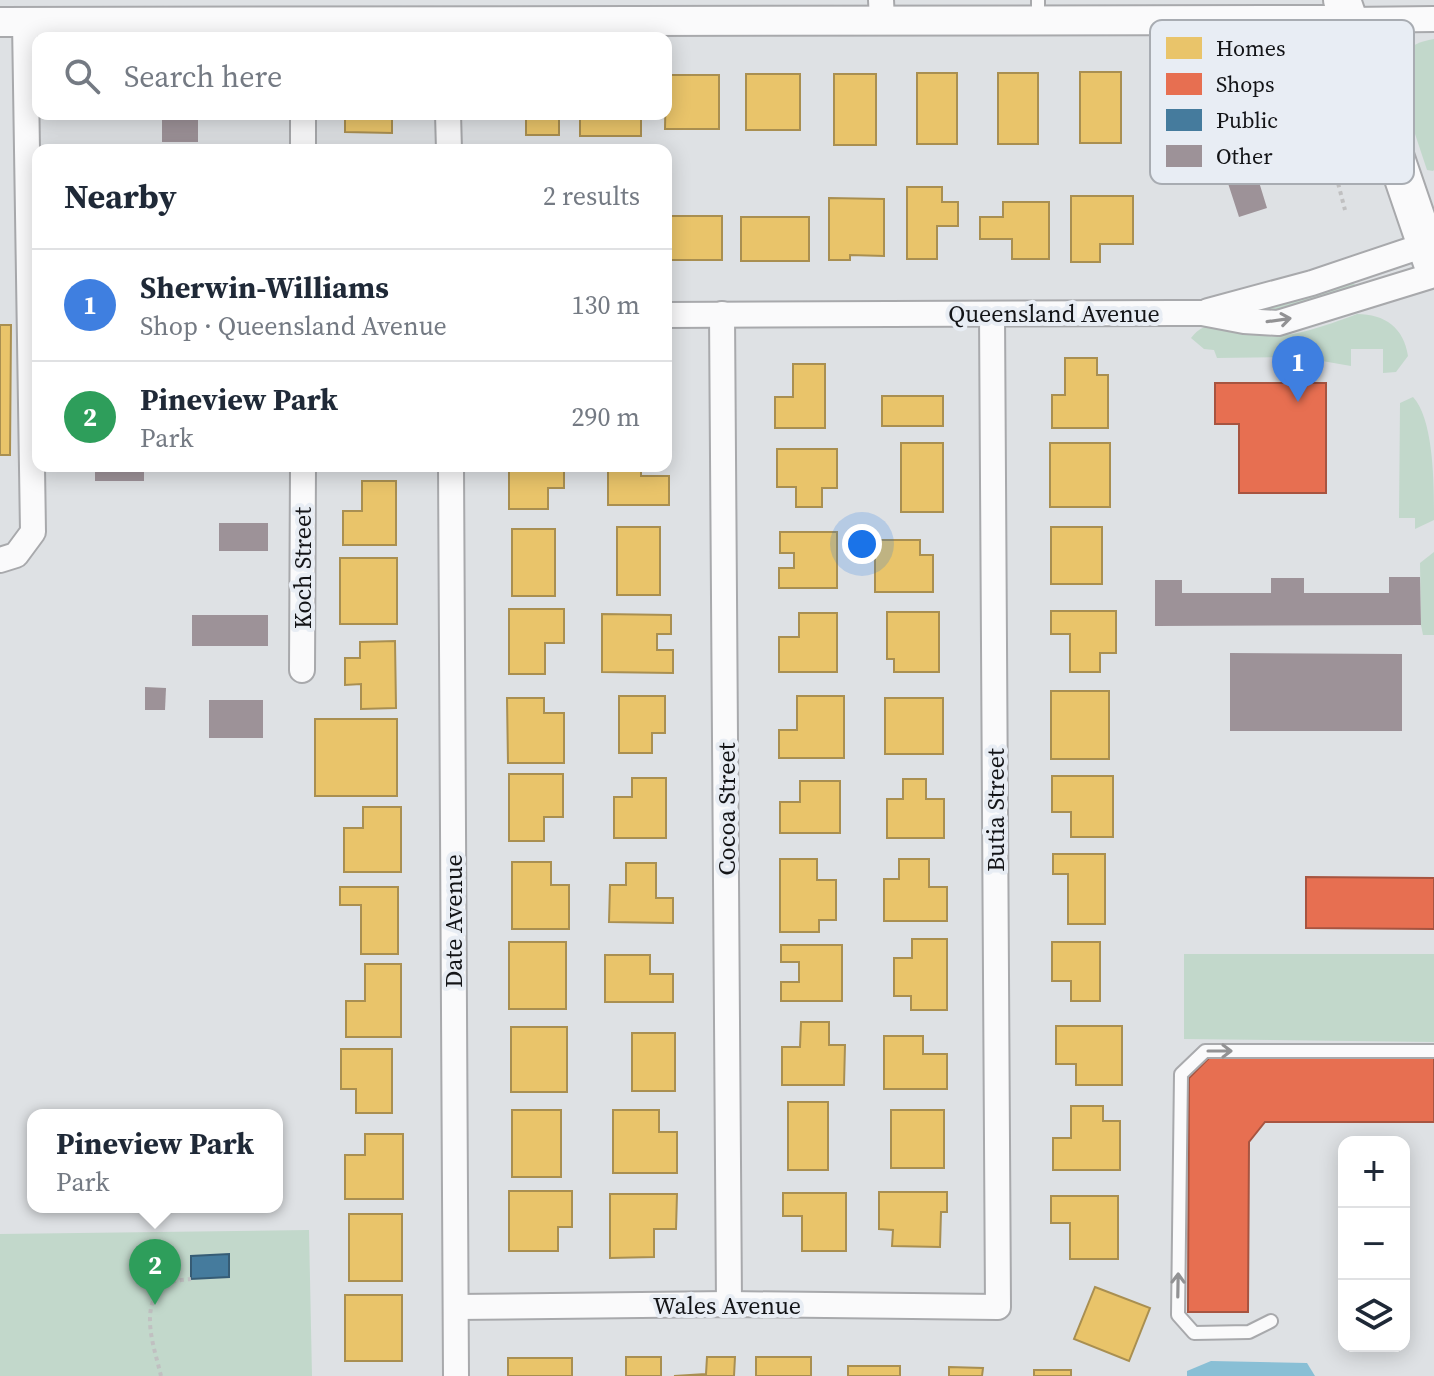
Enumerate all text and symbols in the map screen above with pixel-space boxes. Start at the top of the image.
legend [1150,20,1414,184]
search box [32,32,672,120]
text: Homes [1216,33,1286,63]
icon: search [60,54,104,98]
text: Search here [124,56,282,97]
text: Shops [1216,69,1275,99]
text: Public [1216,105,1278,135]
text: Other [1216,141,1273,171]
text: Nearby [64,173,177,219]
text: 2 results [543,178,640,214]
text: Sherwin-Williams [140,267,389,308]
text: 1 [83,287,97,323]
text: 130 m [572,287,640,323]
street label: Queensland Avenue [948,297,1160,330]
text: Shop · Queensland Avenue [140,308,447,344]
one-way arrow [1266,312,1292,327]
pin: 1 [1272,336,1324,402]
text: Pineview Park [140,379,338,420]
text: 2 [83,399,97,435]
text: 290 m [572,399,640,435]
text: Park [140,420,193,456]
street label: Koch Street [286,507,319,629]
your location [842,524,882,564]
street label: Cocoa Street [710,742,743,876]
street label: Butia Street [979,748,1012,872]
street label: Date Avenue [437,854,470,988]
one-way arrow [1206,1043,1233,1059]
popup [27,1109,283,1213]
text: Pineview Park [56,1123,254,1164]
map controls [1338,1136,1410,1352]
button: + [1338,1136,1410,1208]
text: Park [56,1164,109,1200]
button: − [1338,1208,1410,1280]
pin: 2 [129,1239,181,1305]
one-way arrow [1170,1272,1186,1299]
button: layers [1338,1280,1410,1352]
street label: Wales Avenue [653,1289,801,1322]

